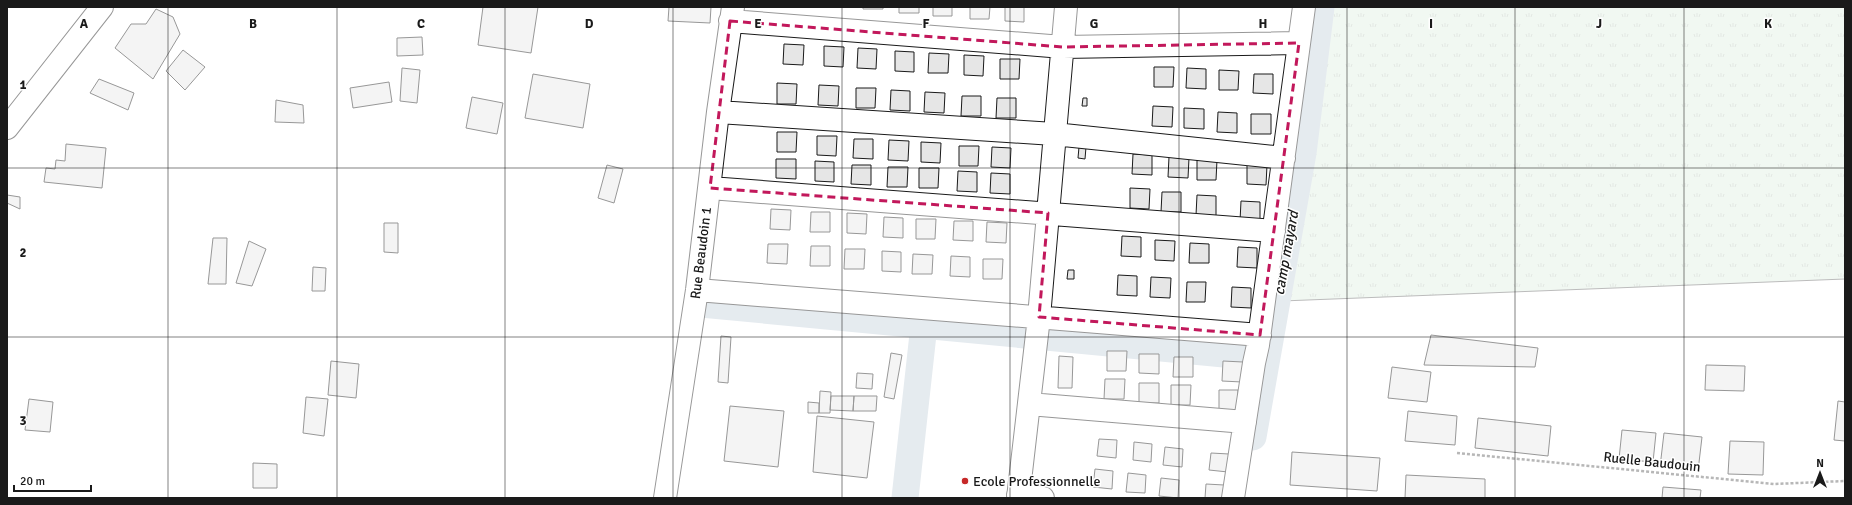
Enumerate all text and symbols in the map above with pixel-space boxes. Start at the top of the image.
text: A [80,16,89,32]
text: B [249,16,257,32]
text: C [417,16,425,32]
text: D [585,16,594,32]
text: E [754,16,762,32]
text: F [923,16,930,32]
text: G [1090,16,1098,32]
text: H [1259,16,1267,32]
text: I [1429,16,1433,32]
text: J [1596,16,1602,32]
text: K [1764,16,1772,32]
text: 1 [19,77,27,93]
street label: Rue Beaudoin 1 [687,206,715,300]
water label: camp mayard [1270,208,1303,296]
text: 2 [19,245,27,261]
text: 3 [19,413,27,429]
street label: Ruelle Baudouin [1603,448,1701,476]
north arrow [1800,453,1840,493]
text: N [1816,457,1824,470]
scale bar [14,467,91,493]
place label: Ecole Professionnelle [973,473,1101,490]
text: 20 m [20,474,45,489]
marker: Ecole Professionnelle [960,476,970,486]

